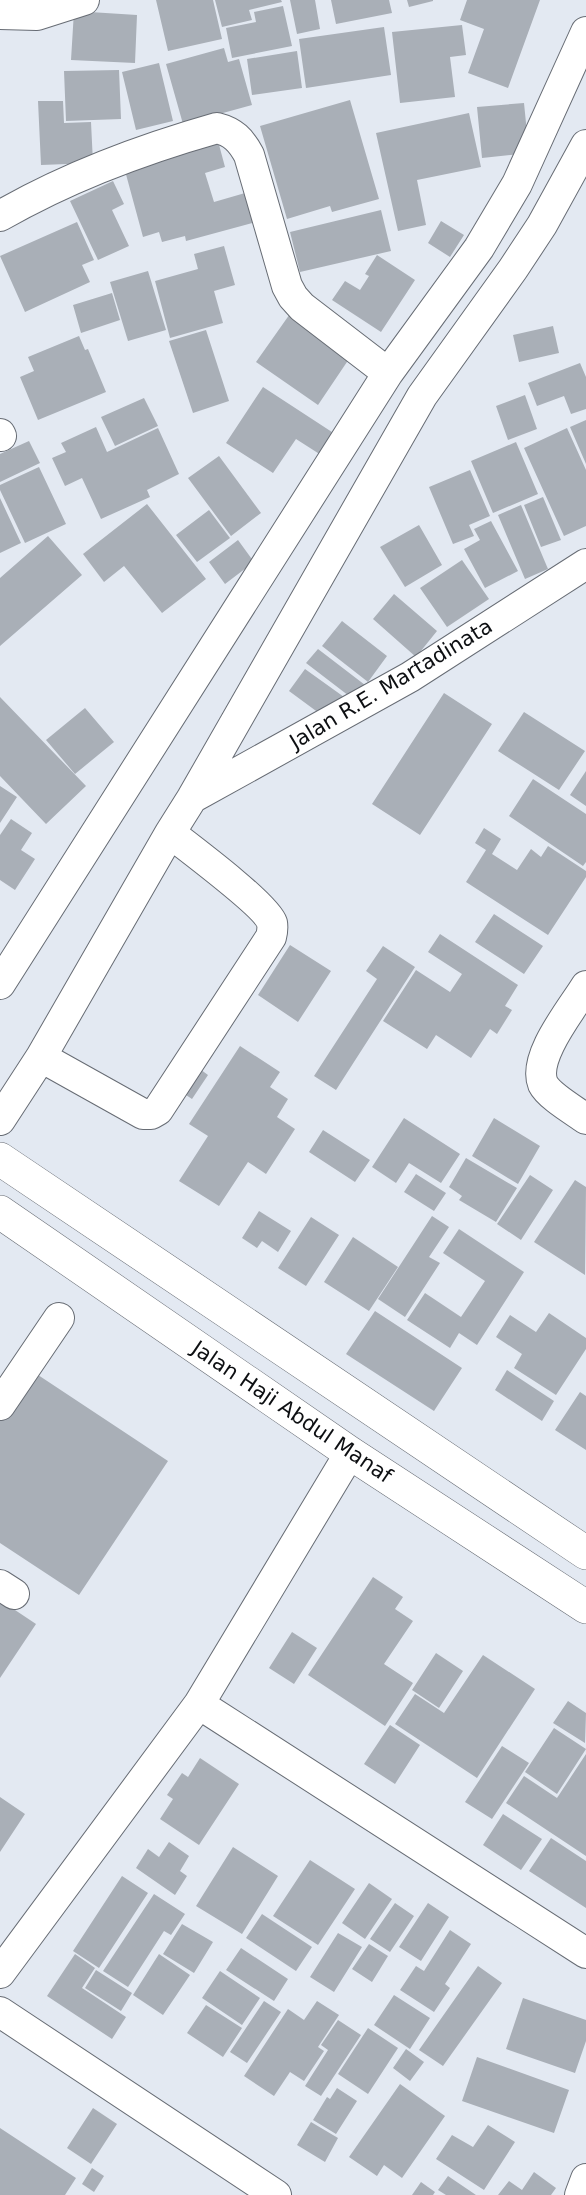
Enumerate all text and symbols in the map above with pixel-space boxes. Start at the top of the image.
street label: Jalan R.E. Martadinata [284,614,497,755]
street label: Jalan Haji Abdul Manaf [186,1335,397,1488]

